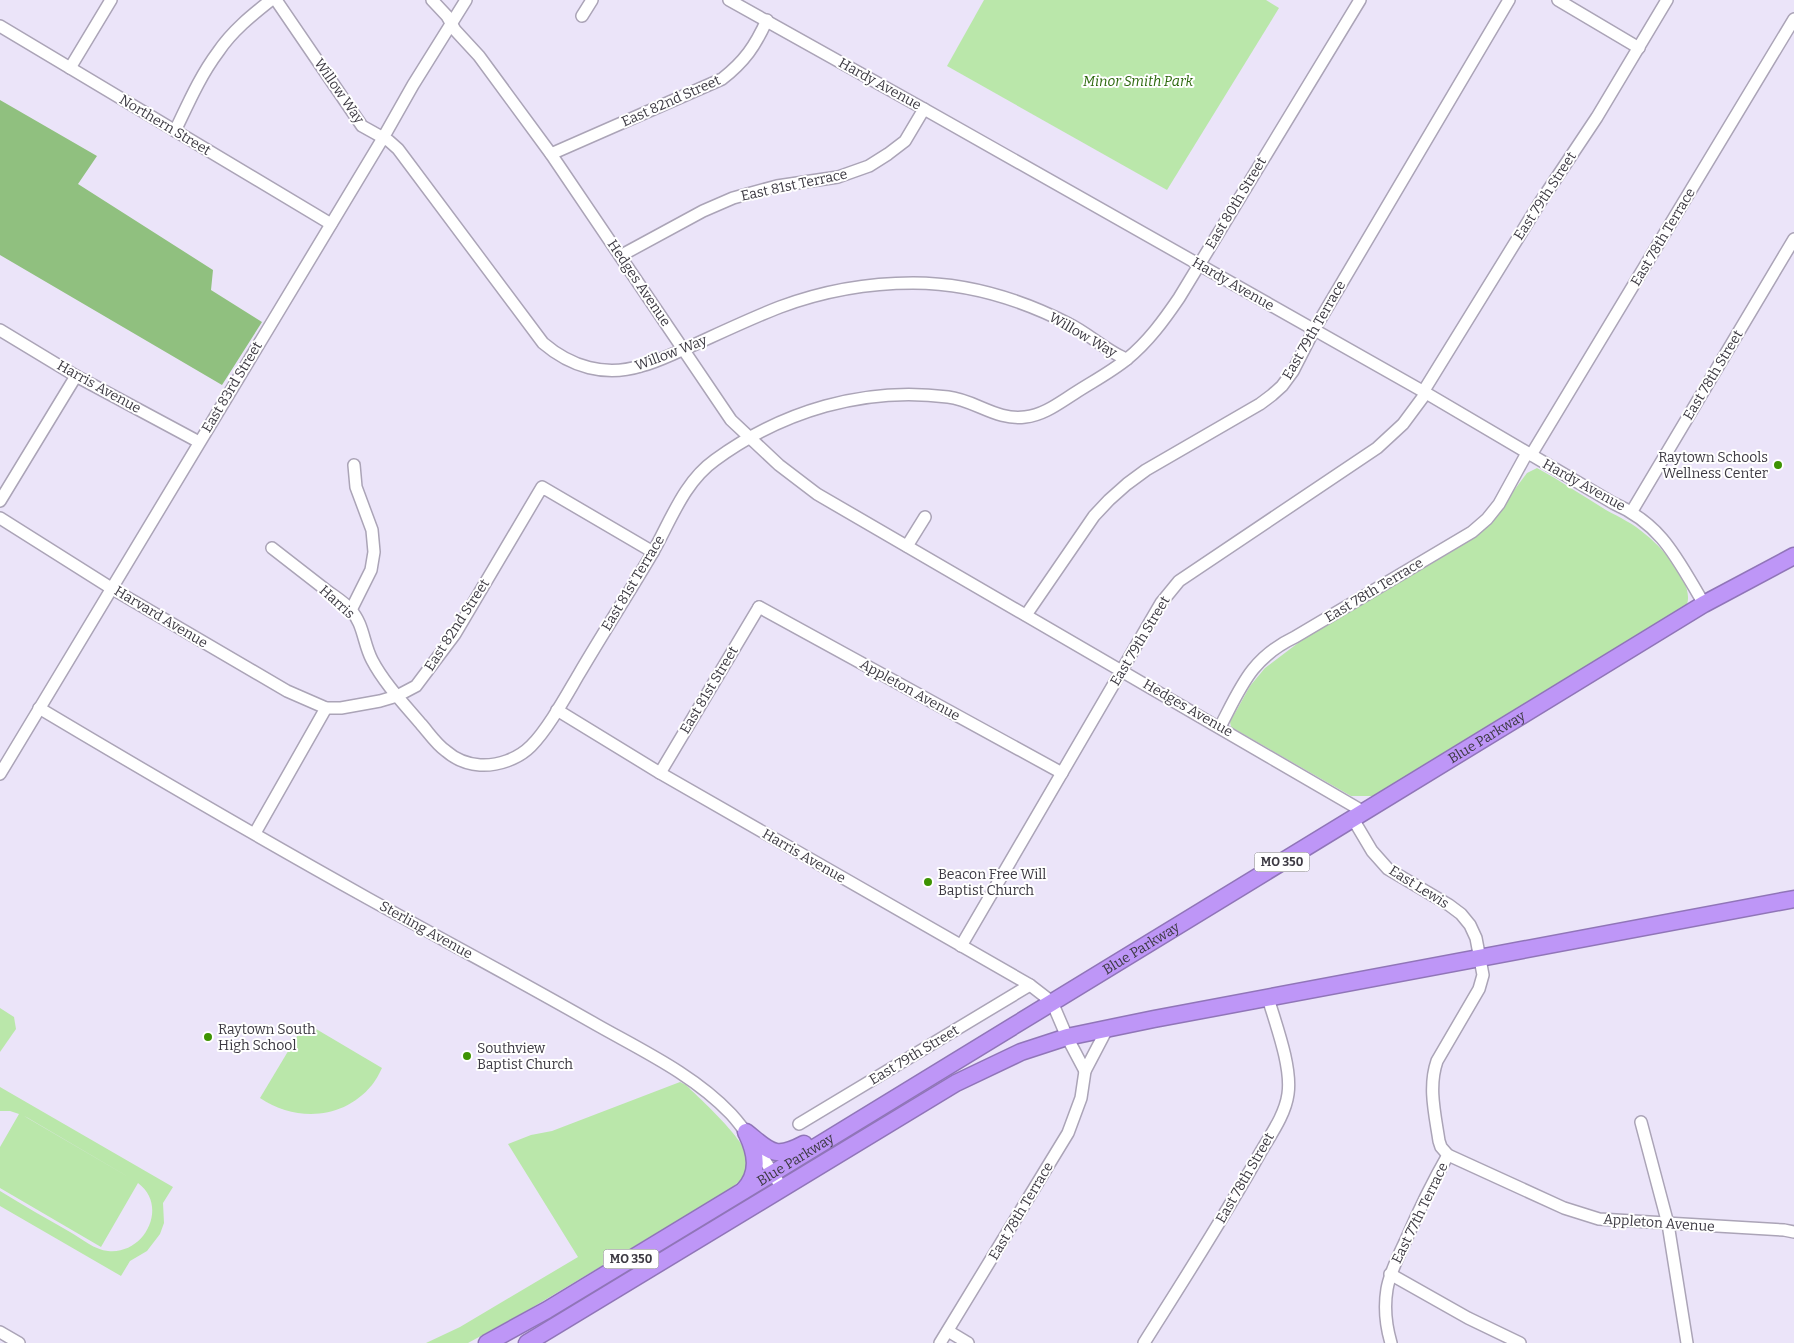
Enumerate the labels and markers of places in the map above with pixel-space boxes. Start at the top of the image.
place label: Raytown Schools Wellness Center [1658,449,1768,482]
marker: Raytown Schools Wellness Center [1772,459,1784,471]
place label: Beacon Free Will Baptist Church [938,866,1046,899]
marker: Beacon Free Will Baptist Church [922,876,934,888]
place label: Raytown South High School [218,1021,316,1054]
marker: Raytown South High School [202,1031,214,1043]
place label: Southview Baptist Church [477,1040,573,1073]
marker: Southview Baptist Church [461,1050,473,1062]

